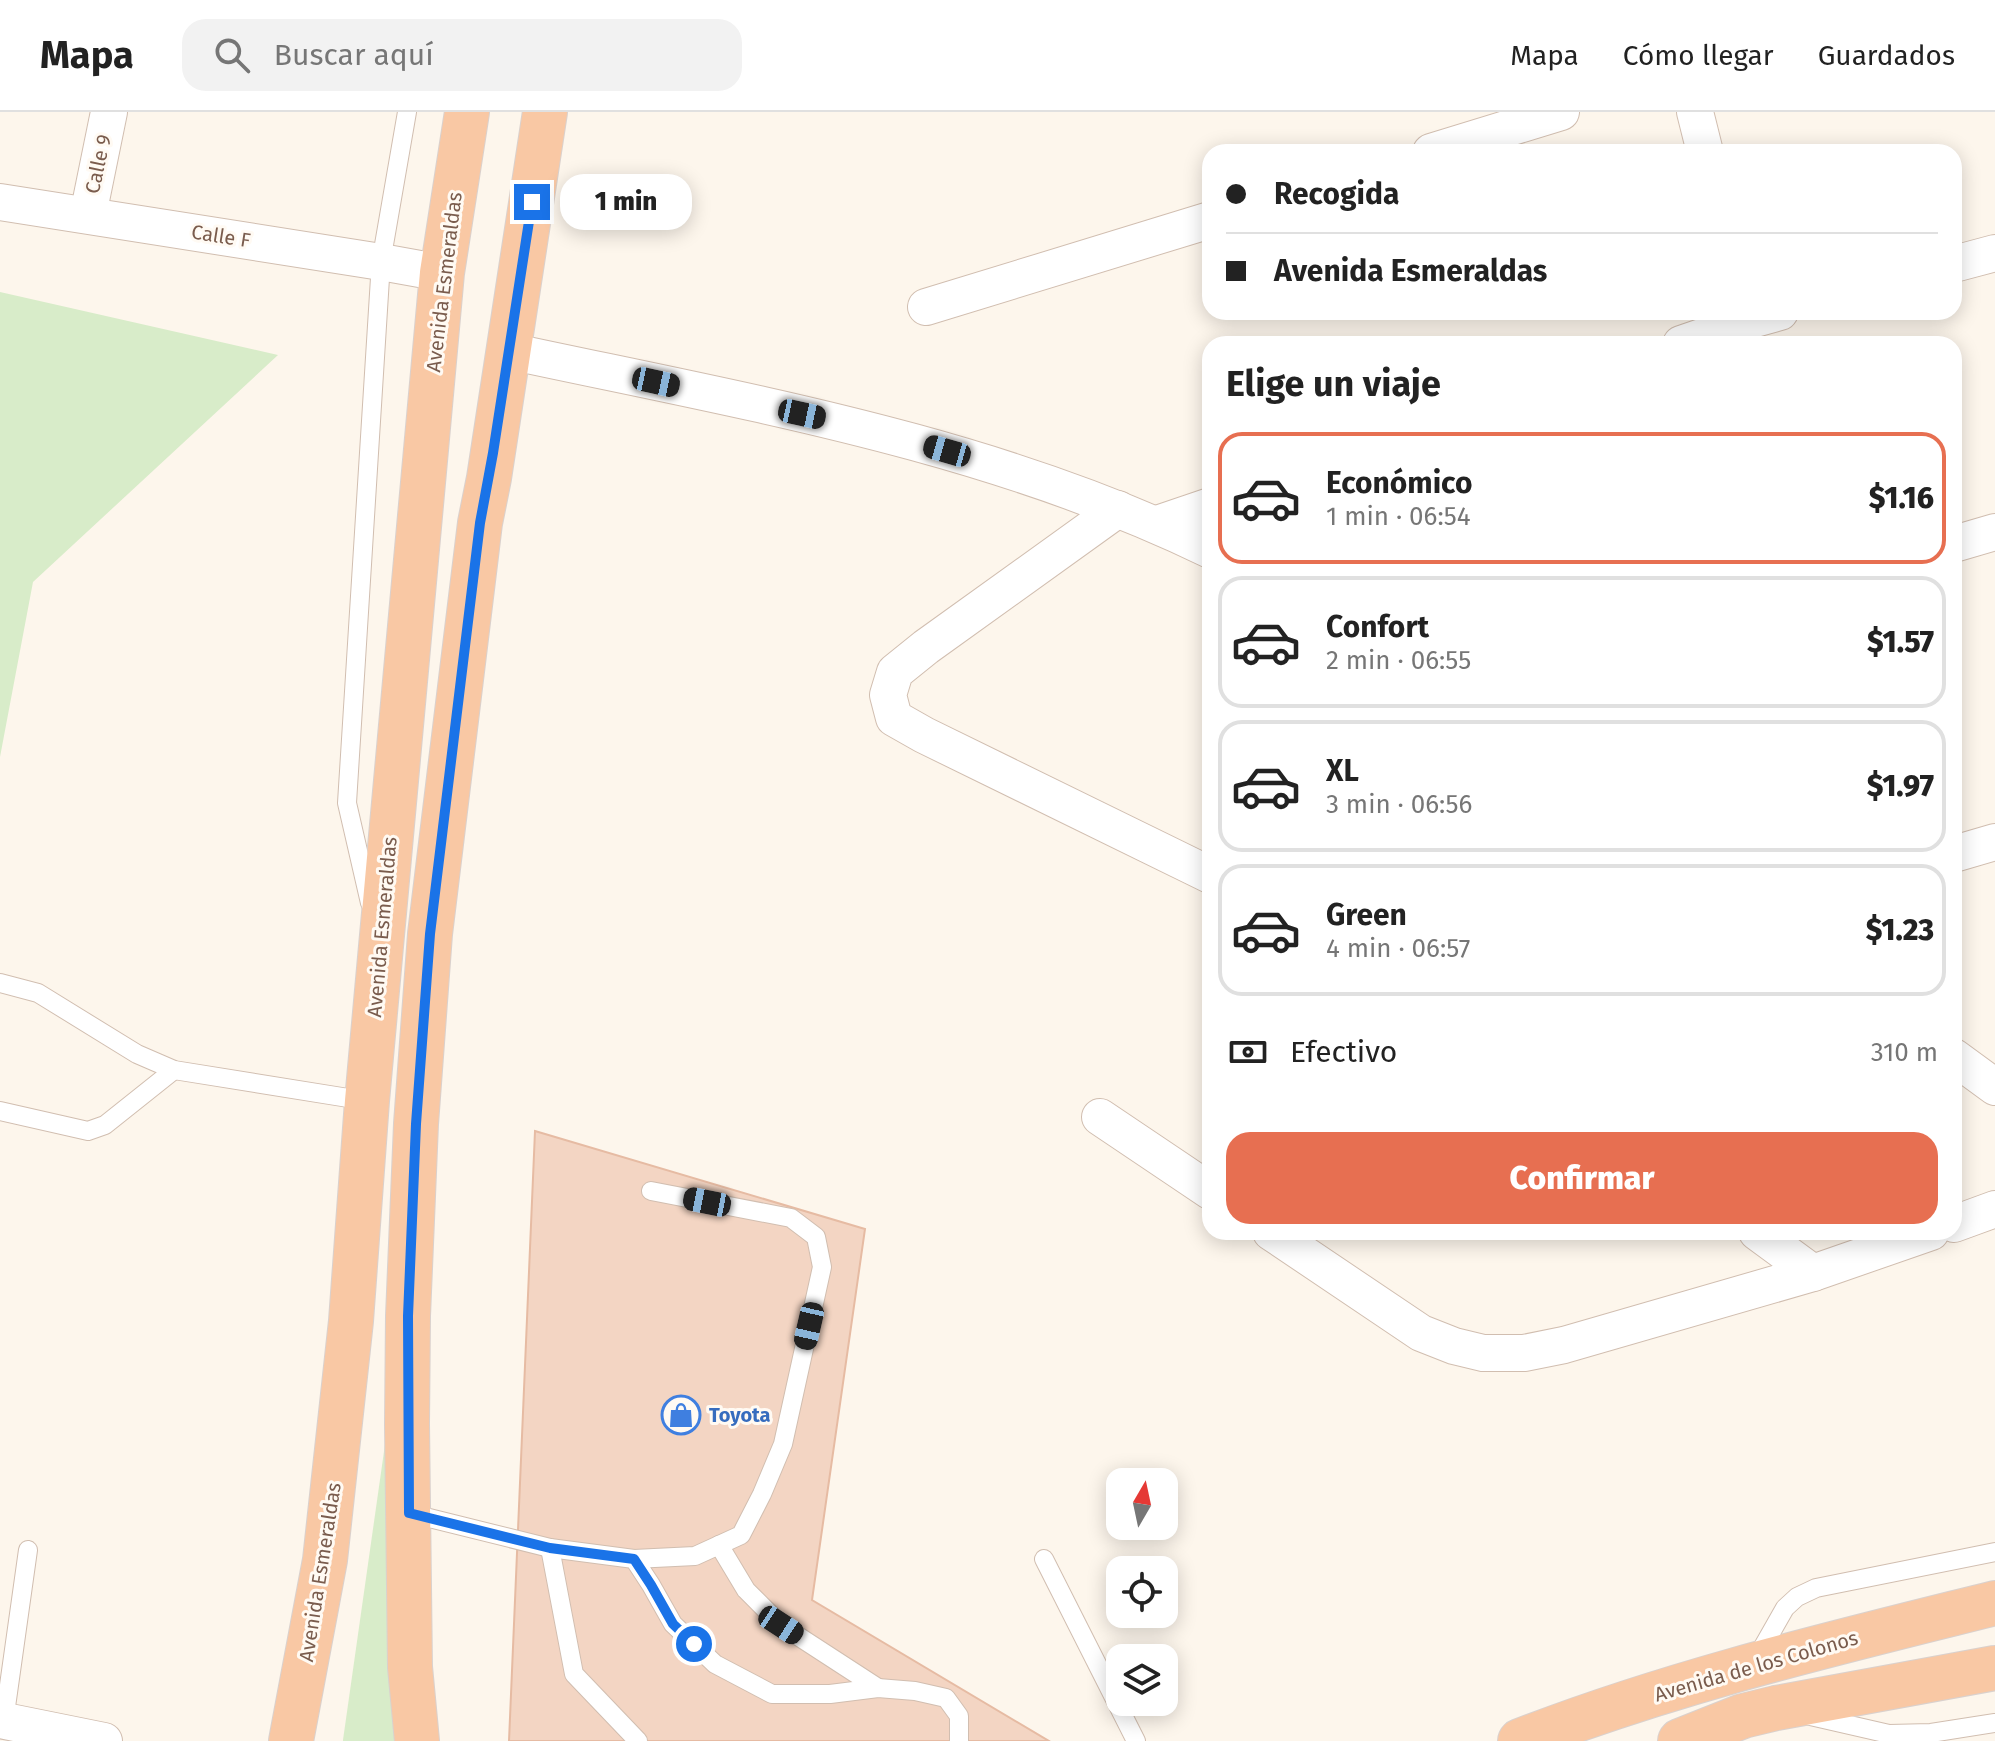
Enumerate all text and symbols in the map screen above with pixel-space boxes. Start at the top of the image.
search box [182,19,742,91]
text: Mapa [40,32,134,78]
icon: search [210,33,254,77]
text: Buscar aquí [274,37,434,73]
text: Mapa [1510,39,1579,72]
text: Cómo llegar [1623,39,1774,72]
text: Guardados [1818,39,1955,72]
street label: Calle 9 [80,132,116,196]
callout: 1 min [560,174,692,230]
text: Recogida [1274,176,1399,212]
route end [514,184,550,220]
text: 1 min [595,186,657,217]
street label: Avenida Esmeraldas [421,191,467,373]
street label: Calle F [190,220,252,253]
text: Avenida Esmeraldas [1274,253,1547,289]
text: Elige un viaje [1226,362,1441,406]
car [630,365,682,399]
car [776,397,828,431]
car [921,433,973,469]
icon: car [1230,462,1302,534]
text: Económico [1326,465,1472,501]
text: $1.16 [1869,480,1934,516]
text: 1 min · 06:54 [1326,501,1471,532]
icon: car [1230,606,1302,678]
text: Confort [1326,609,1429,645]
text: $1.57 [1867,624,1934,660]
text: 2 min · 06:55 [1326,645,1471,676]
icon: car [1230,750,1302,822]
text: XL [1326,753,1359,789]
text: $1.97 [1867,768,1934,804]
text: 3 min · 06:56 [1326,789,1472,820]
street label: Avenida Esmeraldas [362,836,402,1018]
icon: car [1230,894,1302,966]
text: Green [1326,897,1407,933]
text: $1.23 [1866,912,1934,948]
text: 4 min · 06:57 [1326,933,1470,964]
icon: cash [1226,1030,1270,1074]
text: Efectivo [1290,1034,1397,1070]
text: 310 m [1871,1037,1938,1068]
button: Confirmar [1226,1132,1938,1224]
car [681,1186,733,1218]
car [792,1300,826,1352]
shop icon: Toyota [660,1394,702,1436]
place label: Toyota [709,1403,771,1427]
north arrow [1106,1468,1178,1540]
map controls [1106,1468,1178,1716]
street label: Avenida Esmeraldas [294,1481,346,1663]
button: locate [1106,1556,1178,1628]
car [754,1602,808,1648]
street label: Avenida de los Colonos [1652,1625,1860,1707]
route start [676,1626,712,1662]
button: layers [1106,1644,1178,1716]

